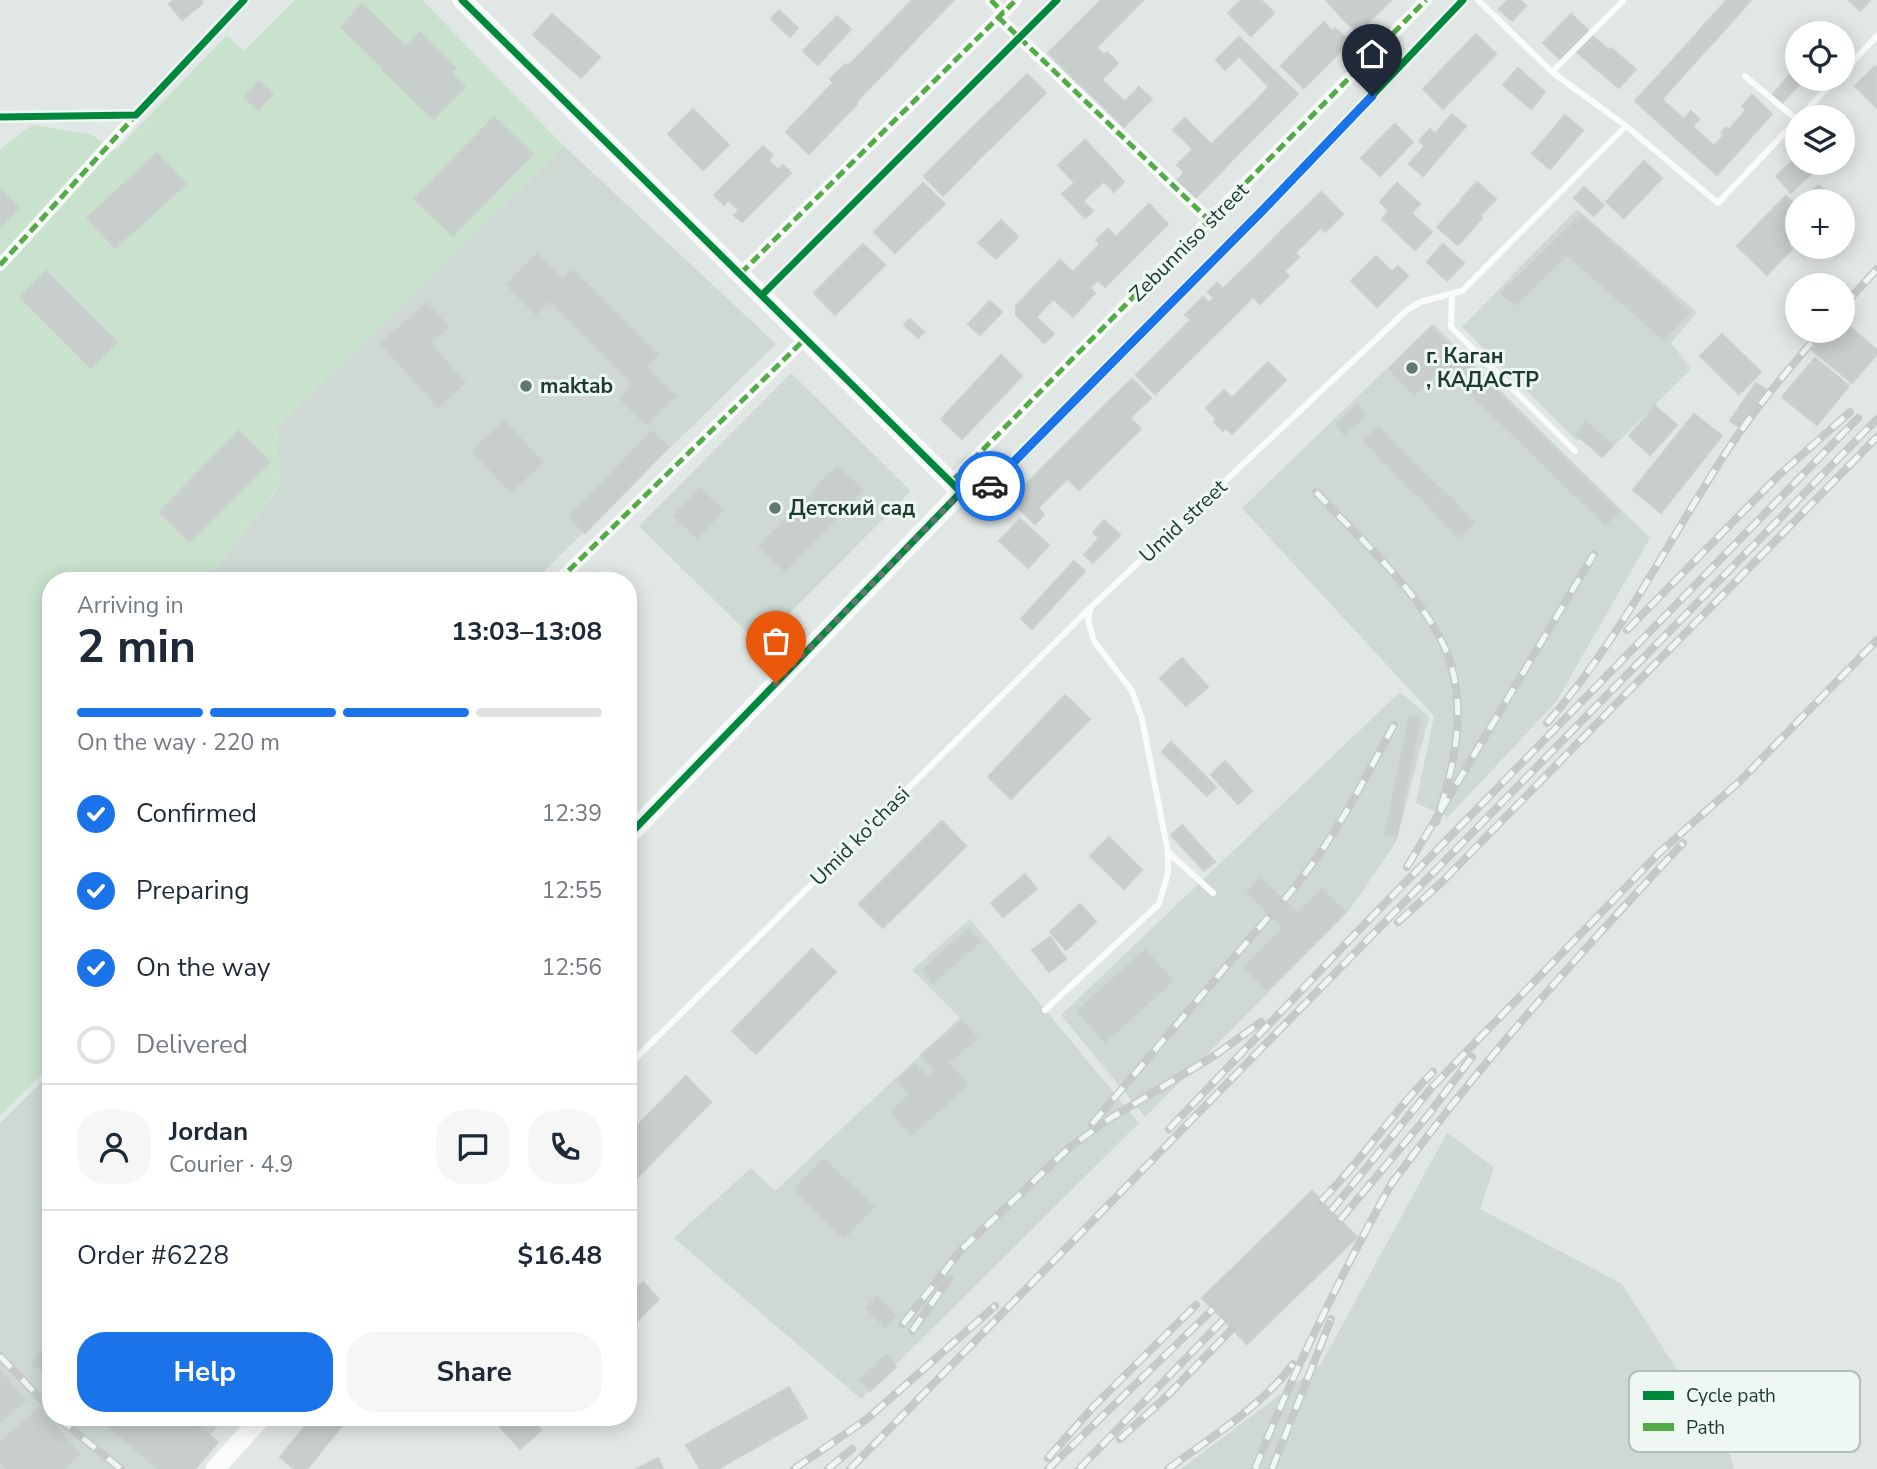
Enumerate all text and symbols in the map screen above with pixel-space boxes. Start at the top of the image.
map controls [1785,21,1855,343]
button: locate [1785,21,1855,91]
pin [1342,24,1402,96]
icon: home [1353,35,1391,73]
button: layers [1785,105,1855,175]
street label: Zebunniso street [1123,176,1255,308]
button: + [1785,189,1855,259]
button: − [1785,273,1855,343]
place label: г. Каган , КАДАСТР [1426,342,1539,394]
marker: г. Каган , КАДАСТР [1404,360,1420,376]
place label: maktab [540,372,613,400]
marker: maktab [518,378,534,394]
courier [955,451,1025,521]
icon: car [971,467,1009,505]
street label: Umid street [1133,473,1233,569]
place label: Детский сад [789,494,915,522]
marker: Детский сад [767,500,783,516]
text: Arriving in [77,590,184,621]
pin [746,611,806,683]
text: 13:03–13:08 [451,614,602,649]
text: 2 min [77,615,196,678]
icon: bag [757,622,795,660]
text: On the way · 220 m [77,727,280,758]
street label: Umid ko'chasi [804,780,916,892]
icon: check [77,795,115,833]
text: Confirmed [136,796,257,831]
text: 12:39 [542,798,602,829]
icon: check [77,872,115,910]
text: Preparing [136,873,249,908]
text: 12:55 [542,875,602,906]
icon: check [77,949,115,987]
text: On the way [136,950,270,985]
text: 12:56 [542,952,602,983]
text: Delivered [136,1027,248,1062]
button: person [77,1110,151,1184]
button: chat [436,1110,510,1184]
button: phone [528,1110,602,1184]
text: Jordan [169,1114,248,1149]
text: Courier · 4.9 [169,1149,293,1180]
text: Order #6228 [77,1238,229,1273]
text: $16.48 [518,1238,602,1273]
button: Help [77,1332,333,1412]
button: Share [347,1332,602,1412]
legend [1629,1371,1860,1452]
text: Cycle path [1686,1383,1776,1409]
text: Path [1686,1415,1725,1441]

